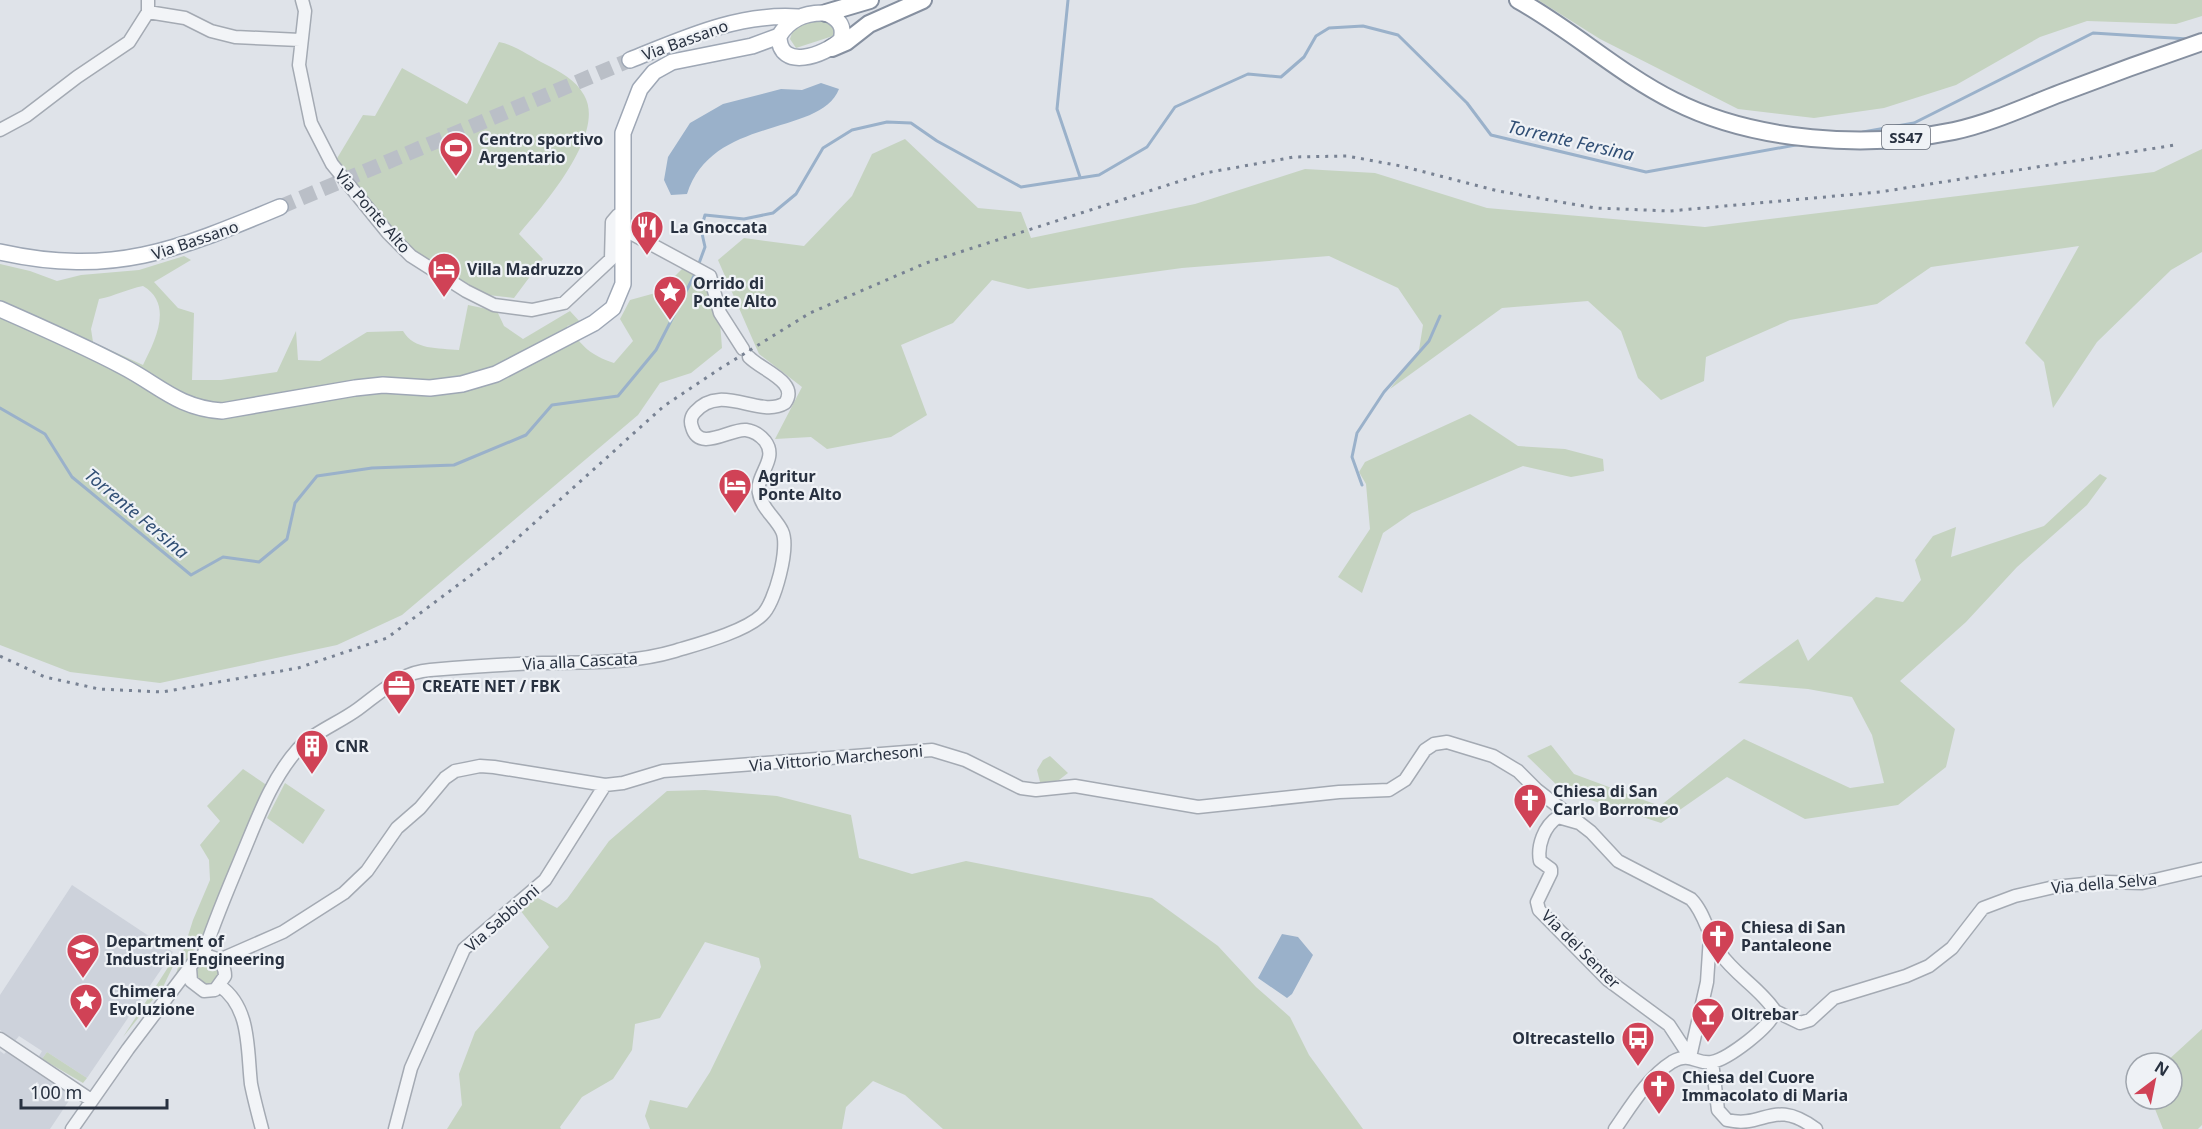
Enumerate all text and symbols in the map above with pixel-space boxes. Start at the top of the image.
street label: Via Bassano [639,14,731,66]
water label: Torrente Fersina [1506,114,1636,166]
road number: SS47 [1882,125,1930,149]
place label: Centro sportivo Argentario [479,128,603,168]
sports icon: Centro sportivo Argentario [438,130,474,177]
street label: Via Ponte Alto [330,164,416,258]
restaurant icon: La Gnoccata [629,209,665,256]
street label: Via Bassano [149,215,241,265]
place label: La Gnoccata [670,216,767,238]
hotel icon: Villa Madruzzo [426,251,462,298]
place label: Villa Madruzzo [467,258,584,280]
place label: Orrido di Ponte Alto [693,272,777,312]
place icon: Orrido di Ponte Alto [652,274,688,321]
water label: Torrente Fersina [80,462,194,564]
place label: Agritur Ponte Alto [758,465,842,505]
hotel icon: Agritur Ponte Alto [717,467,753,514]
street label: Via alla Cascata [522,647,638,675]
office icon: CREATE NET / FBK [381,668,417,715]
place label: CREATE NET / FBK [422,675,561,697]
building icon: CNR [294,728,330,775]
place label: CNR [335,735,369,757]
street label: Via Vittorio Marchesoni [748,739,924,777]
place label: Chiesa di San Carlo Borromeo [1553,780,1679,820]
church icon: Chiesa di San Carlo Borromeo [1512,782,1548,829]
street label: Via della Selva [2050,867,2158,899]
street label: Via Sabbioni [460,879,544,957]
street label: Via del Senter [1537,905,1626,994]
place label: Chiesa di San Pantaleone [1741,916,1846,956]
church icon: Chiesa di San Pantaleone [1700,918,1736,965]
place label: Department of Industrial Engineering [106,930,285,970]
school or university icon: Department of Industrial Engineering [65,932,101,979]
place label: Chimera Evoluzione [109,980,195,1020]
place icon: Chimera Evoluzione [68,982,104,1029]
bar icon: Oltrebar [1690,996,1726,1043]
place label: Oltrebar [1731,1003,1799,1025]
bus stop icon: Oltrecastello [1620,1020,1656,1067]
place label: Oltrecastello [1512,1027,1615,1049]
north arrow [2124,1051,2184,1111]
text: N [2151,1056,2173,1081]
place label: Chiesa del Cuore Immacolato di Maria [1682,1066,1848,1106]
church icon: Chiesa del Cuore Immacolato di Maria [1641,1068,1677,1115]
scale bar [21,1072,166,1110]
text: 100 m [30,1080,82,1104]

